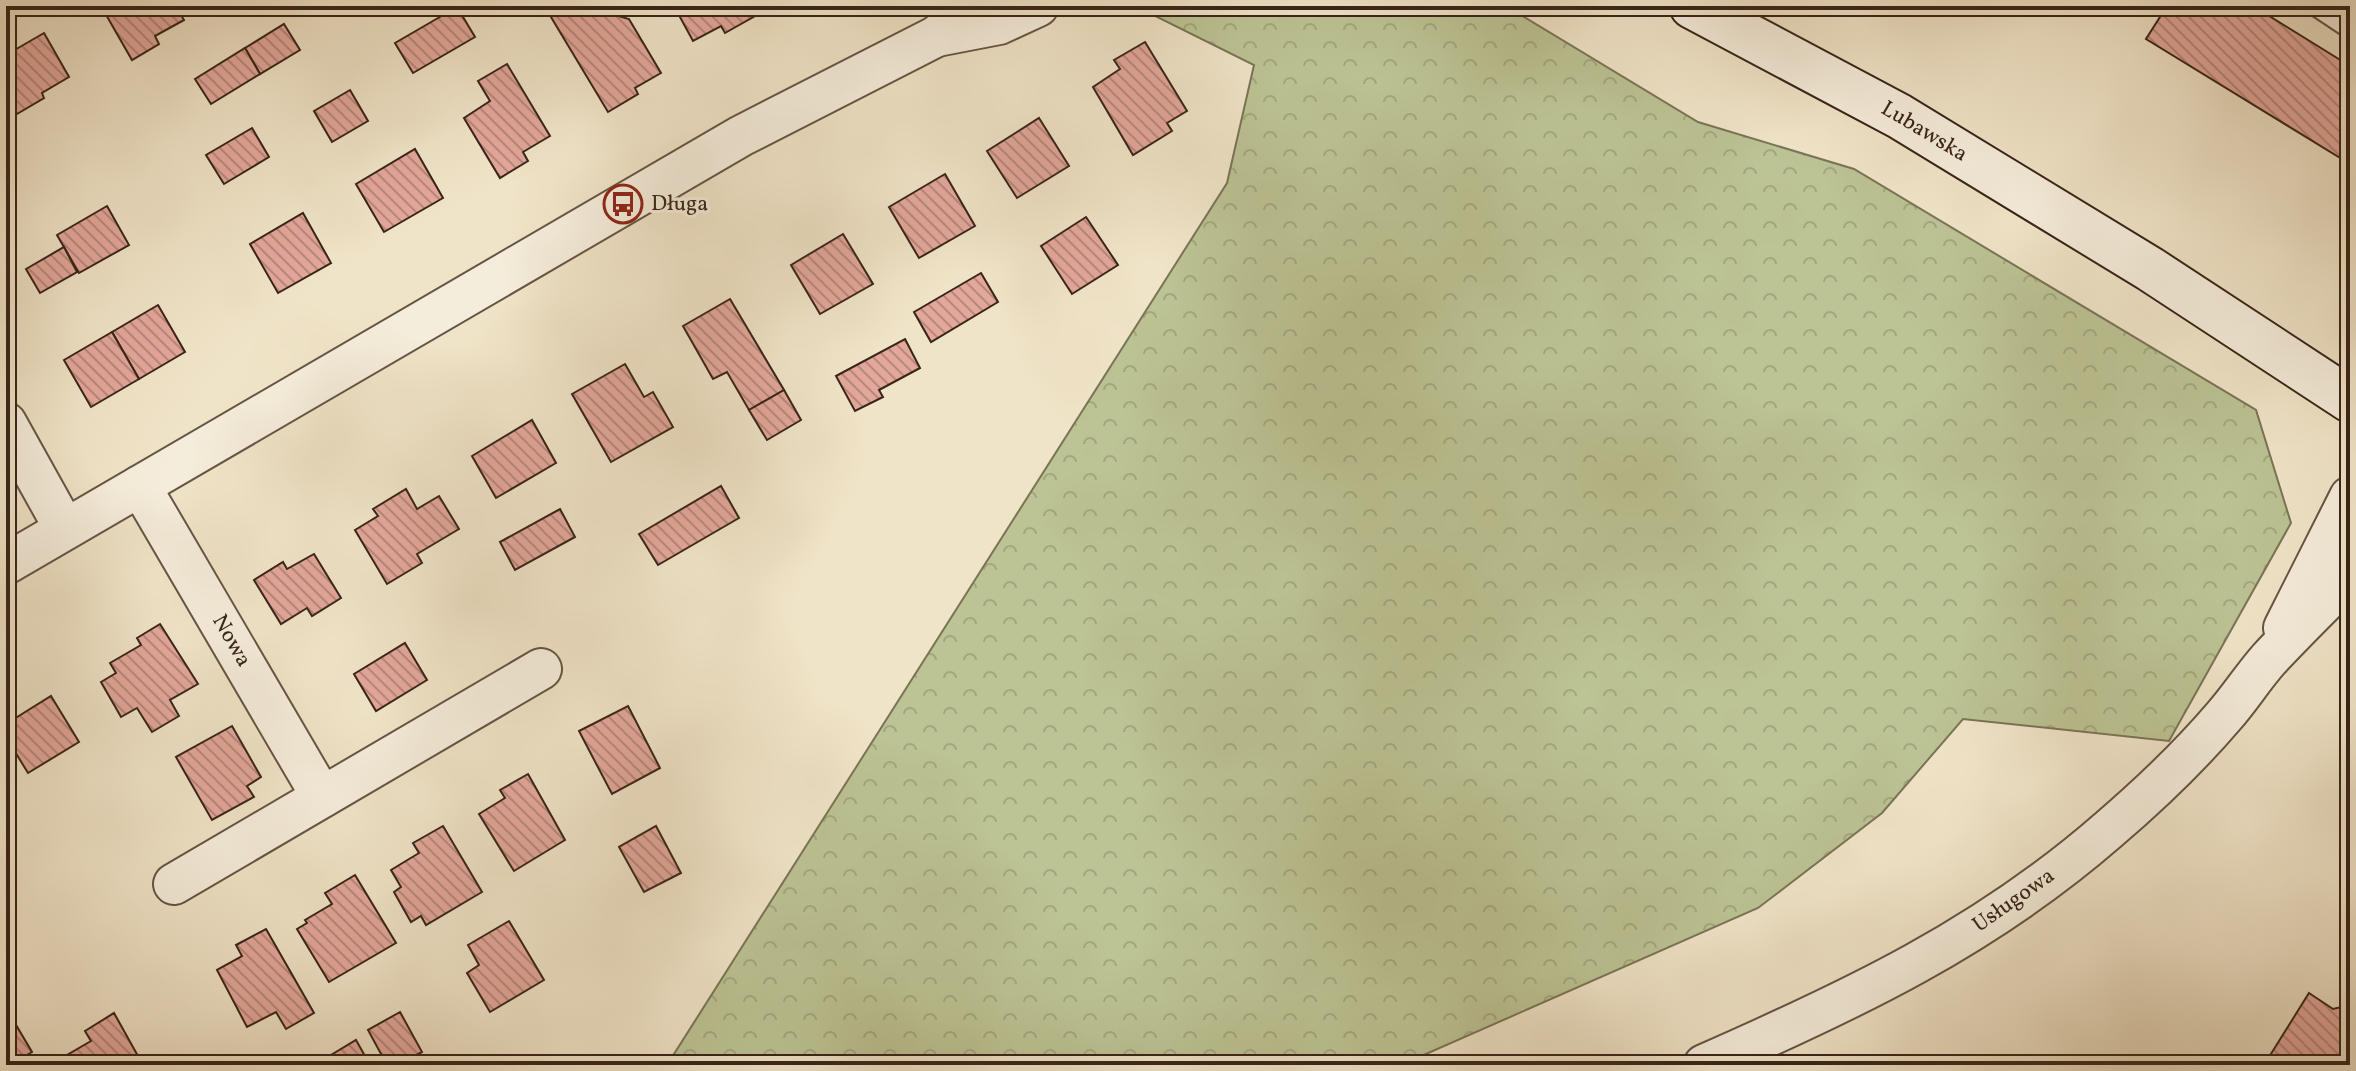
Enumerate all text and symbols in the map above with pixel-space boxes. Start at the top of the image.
street label: Lubawska [1875,94,1973,170]
bus stop icon: Długa [602,183,644,225]
place label: Długa [651,189,708,220]
street label: Nowa [204,609,258,673]
street label: Usługowa [1967,861,2061,941]

